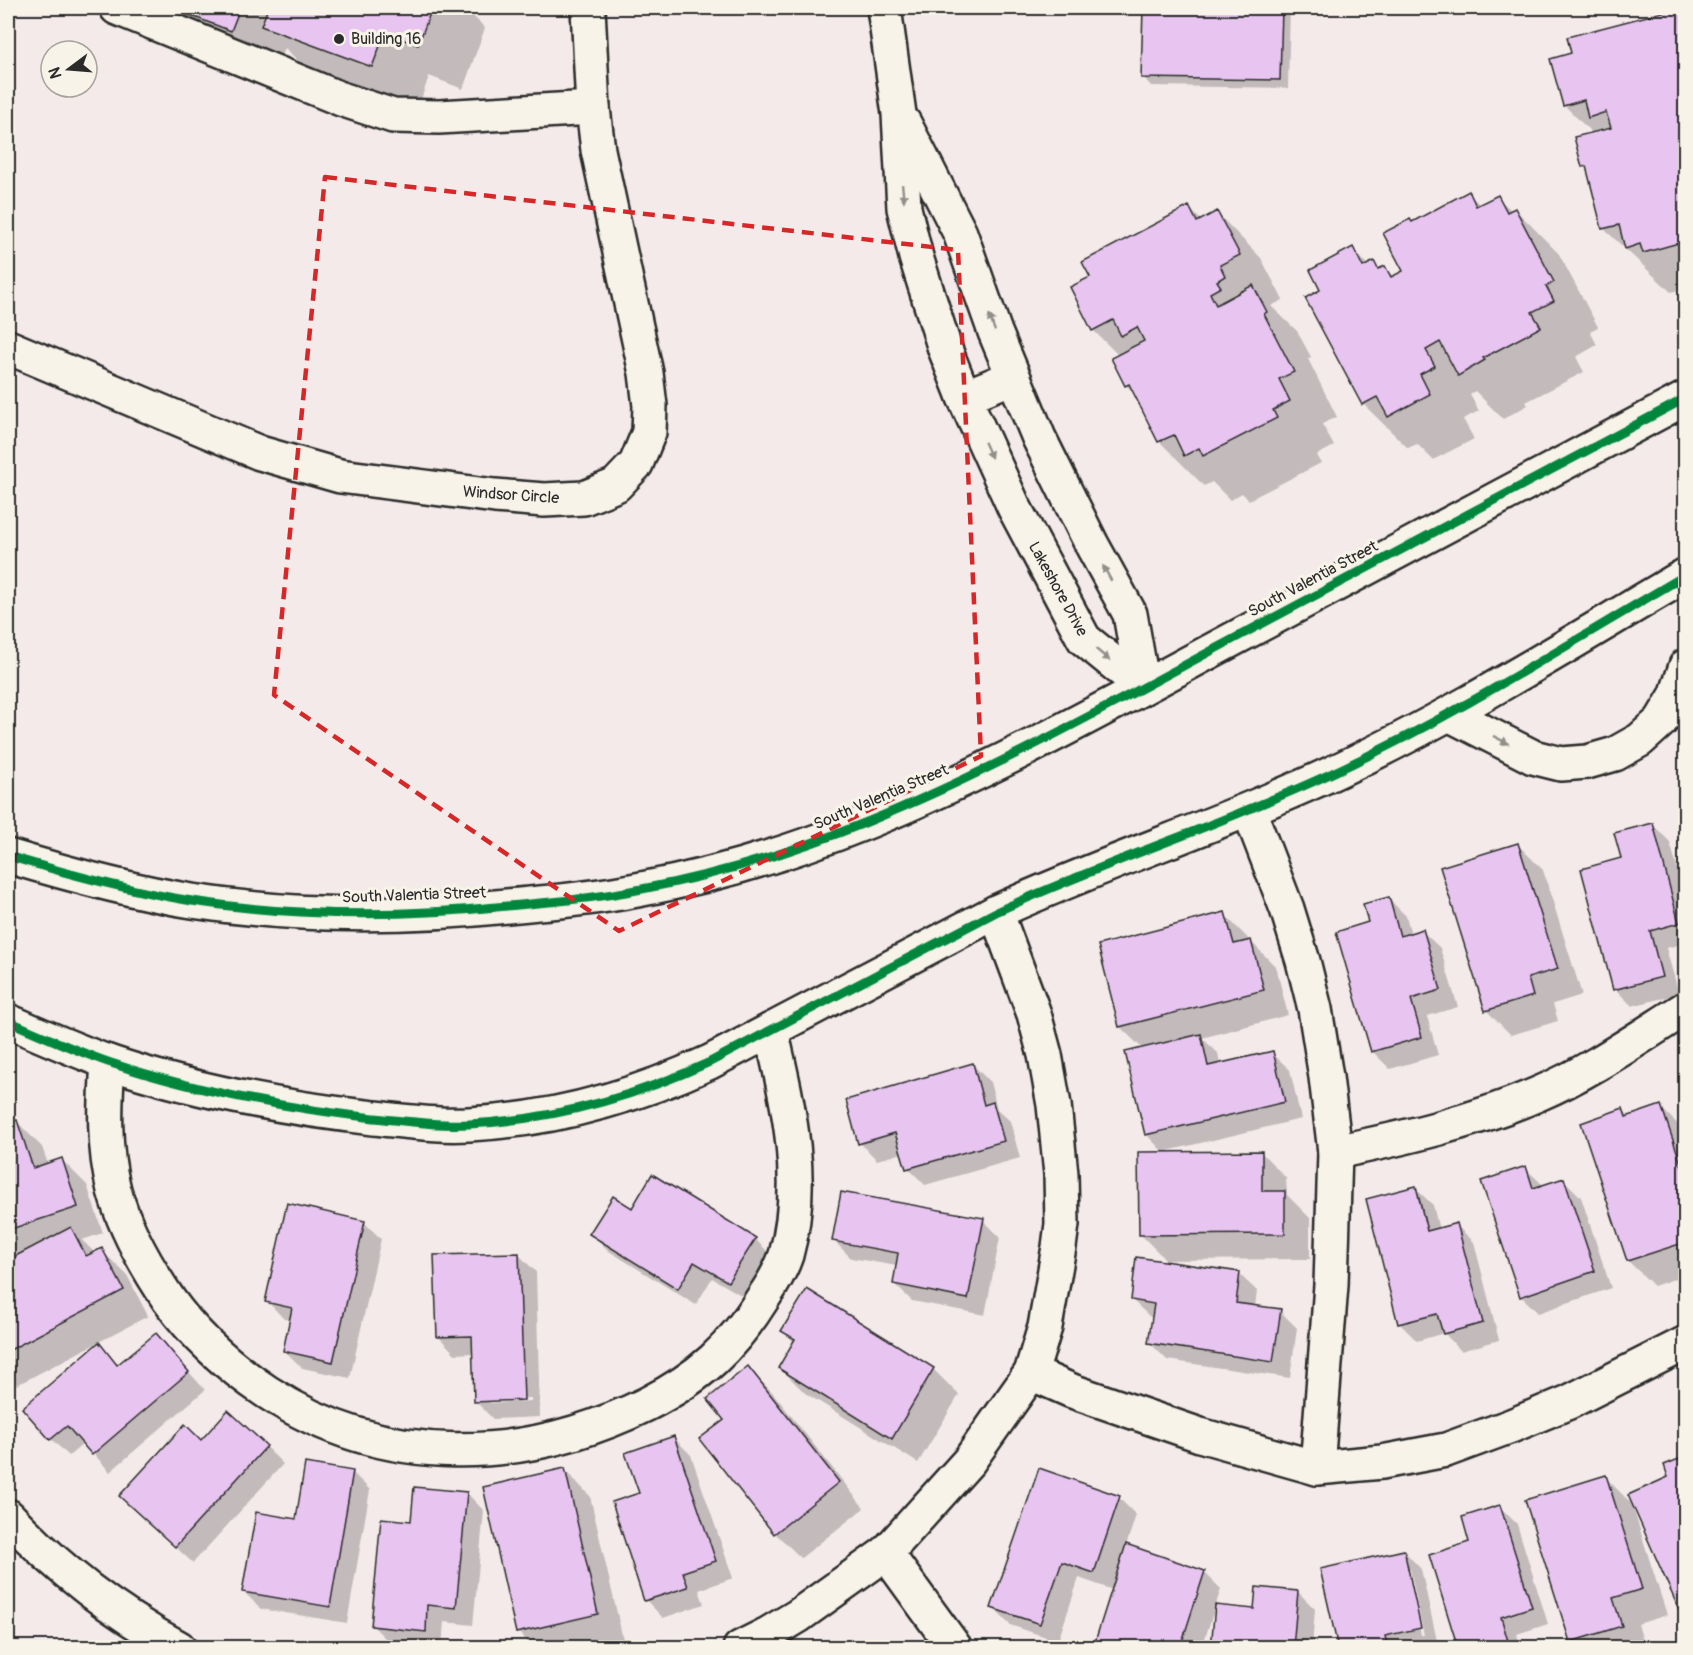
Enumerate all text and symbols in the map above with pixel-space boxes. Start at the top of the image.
place label: Building 16 [351,29,421,49]
marker: Building 16 [332,32,346,46]
north arrow [39,39,99,99]
text: N [44,65,67,81]
one-way arrow [898,184,908,203]
one-way arrow [986,314,996,332]
one-way arrow [983,441,993,459]
street label: Windsor Circle [462,482,560,508]
street label: South Valentia Street [1245,536,1382,622]
street label: Lakeshore Drive [1024,538,1092,640]
one-way arrow [1102,564,1112,581]
one-way arrow [1095,648,1111,661]
one-way arrow [1492,735,1510,745]
street label: South Valentia Street [811,759,952,834]
street label: South Valentia Street [342,882,487,908]

